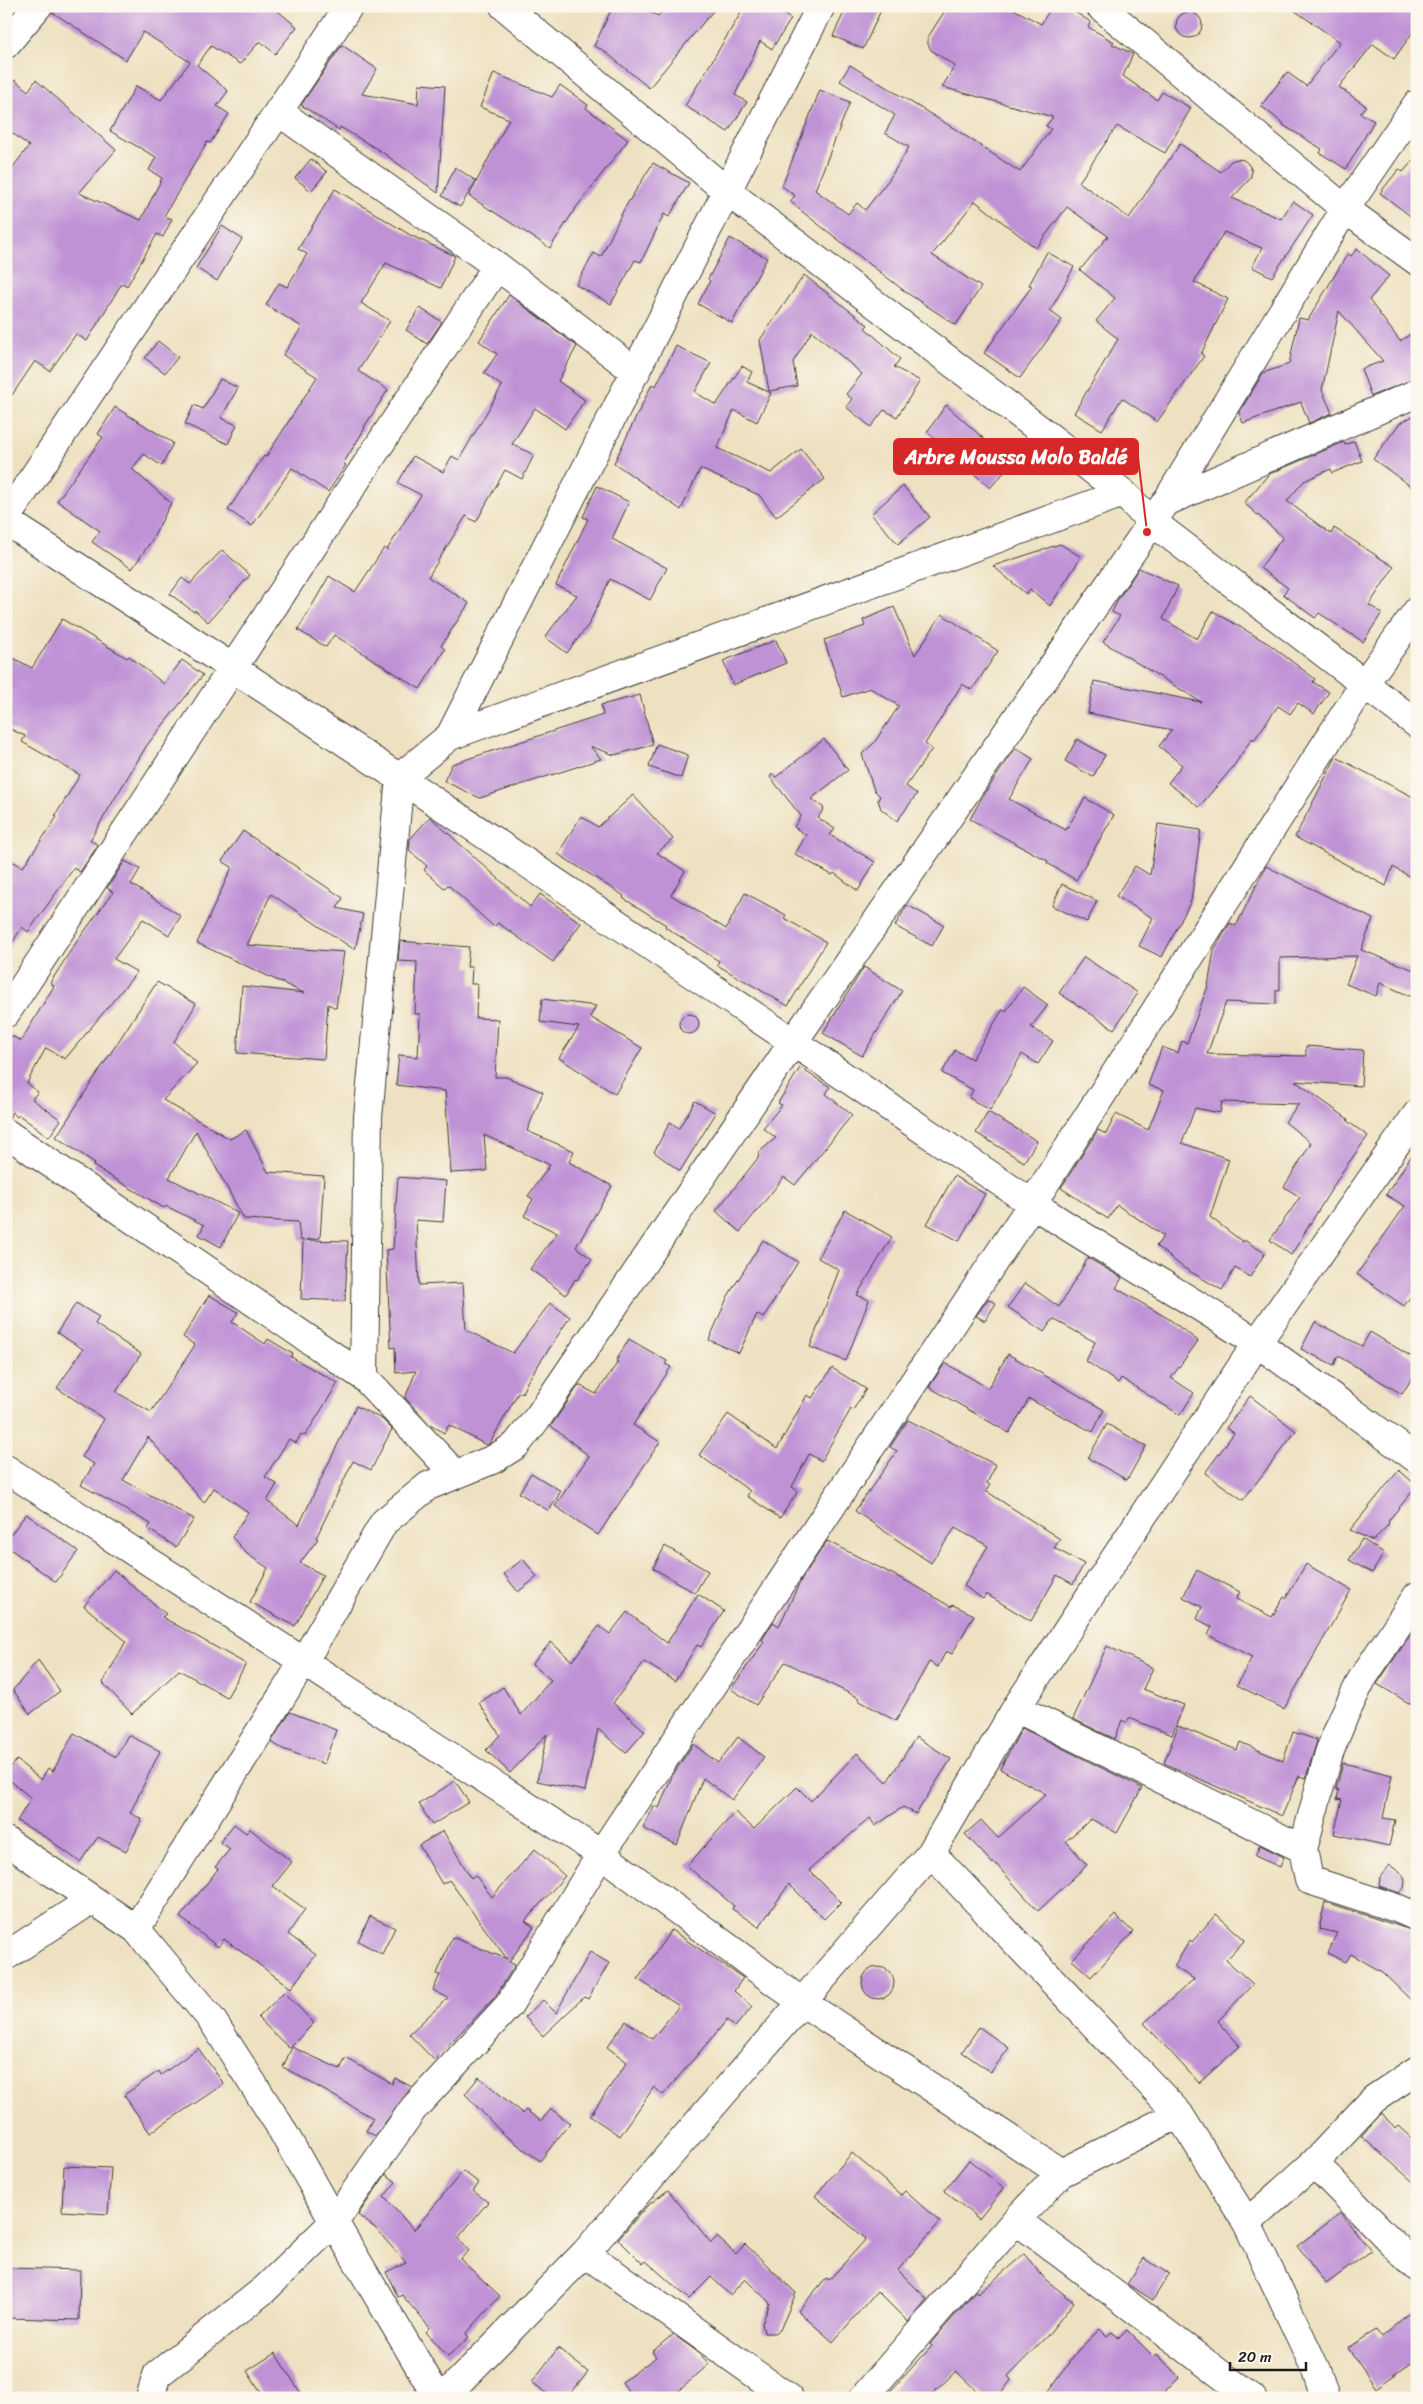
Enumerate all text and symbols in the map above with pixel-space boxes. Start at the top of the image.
callout: Arbre Moussa Molo Baldé [894,439,1138,474]
text: Arbre Moussa Molo Baldé [903,440,1128,475]
scale bar [1230,2339,1307,2371]
text: 20 m [1238,2344,1272,2370]

